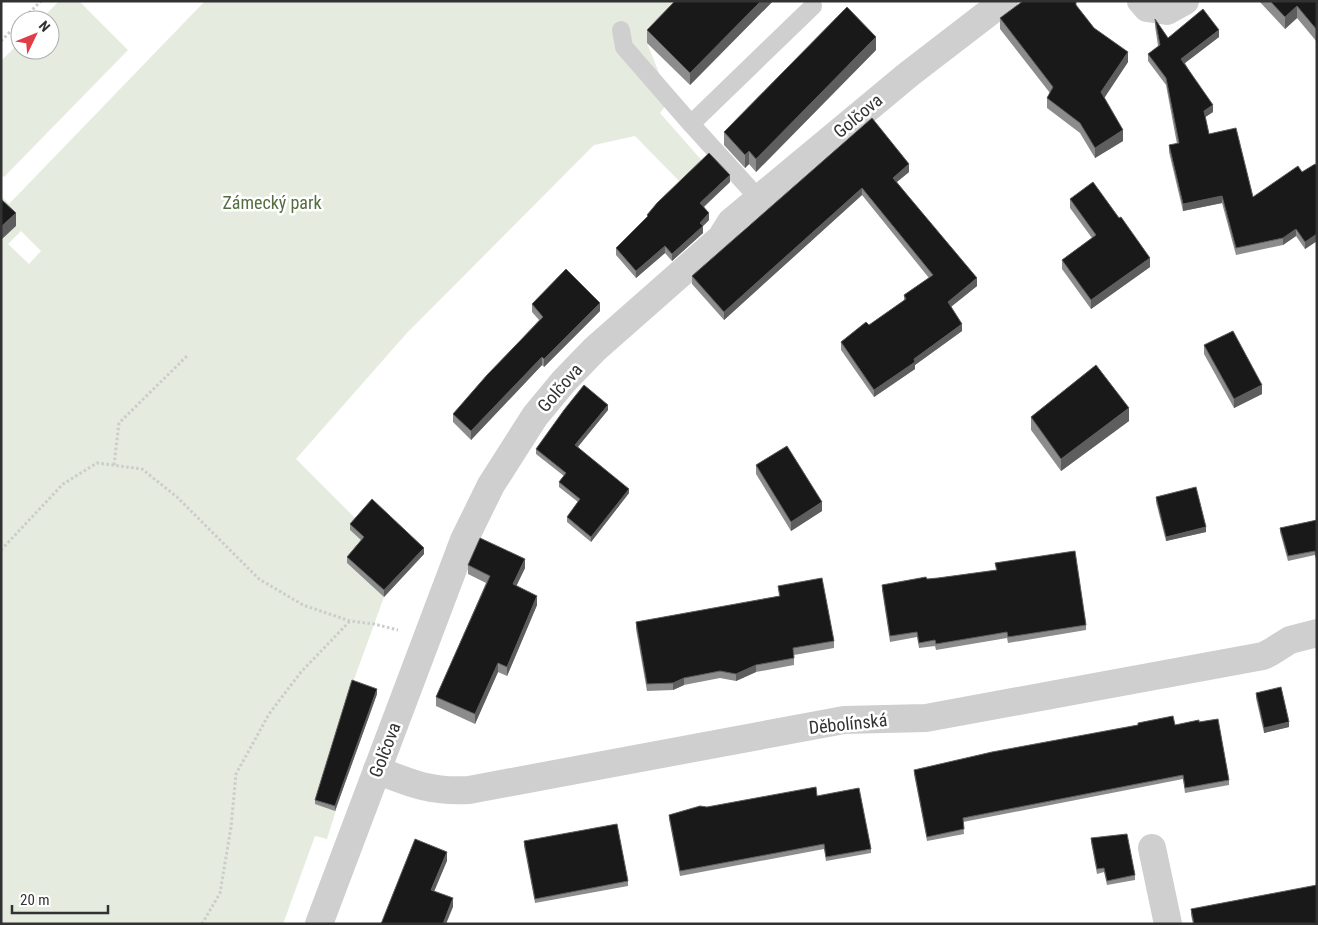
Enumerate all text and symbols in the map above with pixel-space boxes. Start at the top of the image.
north arrow [10,10,60,60]
text: N [36,18,53,35]
street label: Golčova [829,89,886,142]
park label: Zámecký park [222,192,322,213]
street label: Golčova [533,359,586,416]
street label: Děbolínská [808,709,888,738]
street label: Golčova [364,719,405,780]
scale bar [12,882,109,914]
text: 20 m [20,891,50,909]

